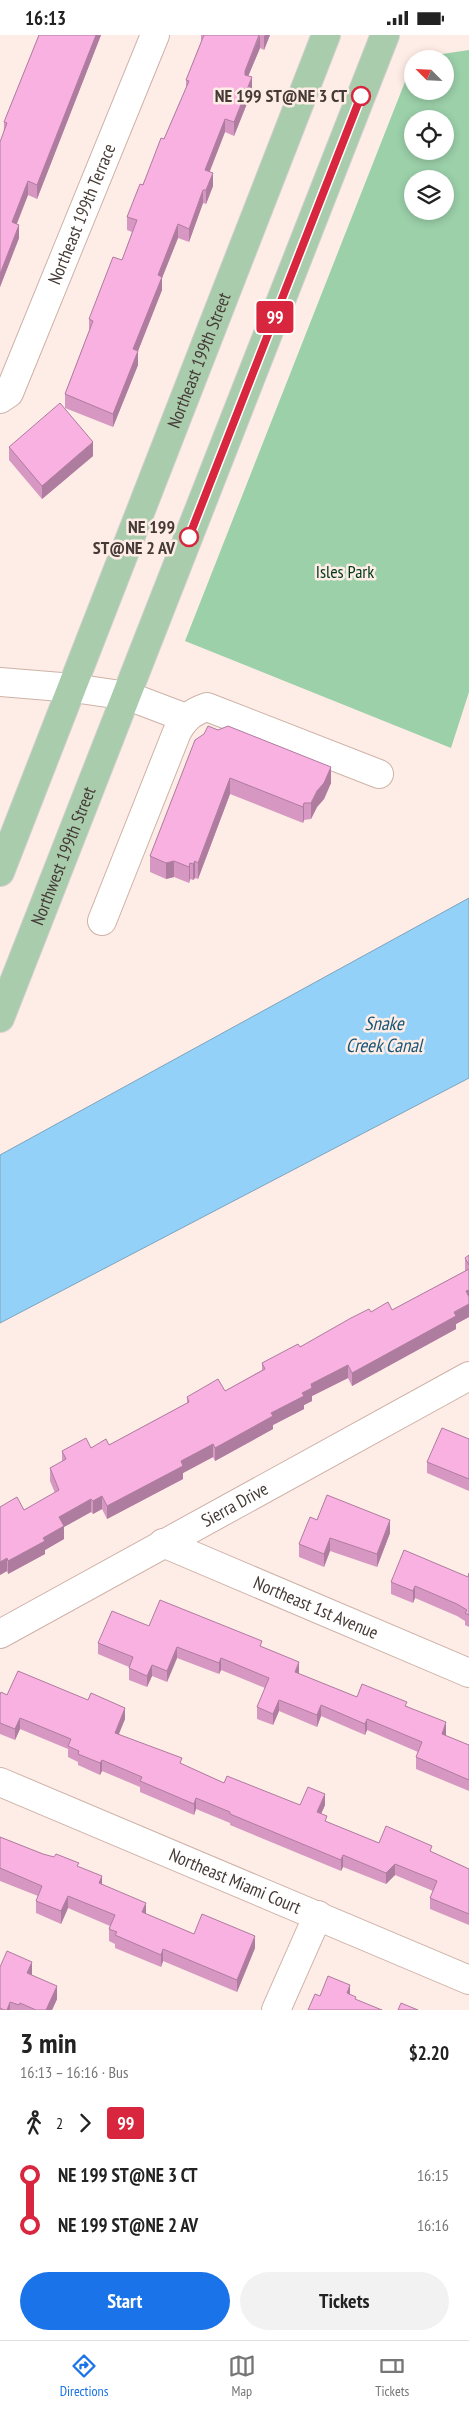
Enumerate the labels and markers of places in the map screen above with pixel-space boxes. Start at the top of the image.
place label: NE 199 ST@NE 3 CT [215,84,347,107]
marker: NE 199 ST@NE 3 CT [351,86,371,106]
place label: NE 199 ST@NE 2 AV [93,515,176,559]
marker: NE 199 ST@NE 2 AV [179,527,199,547]

